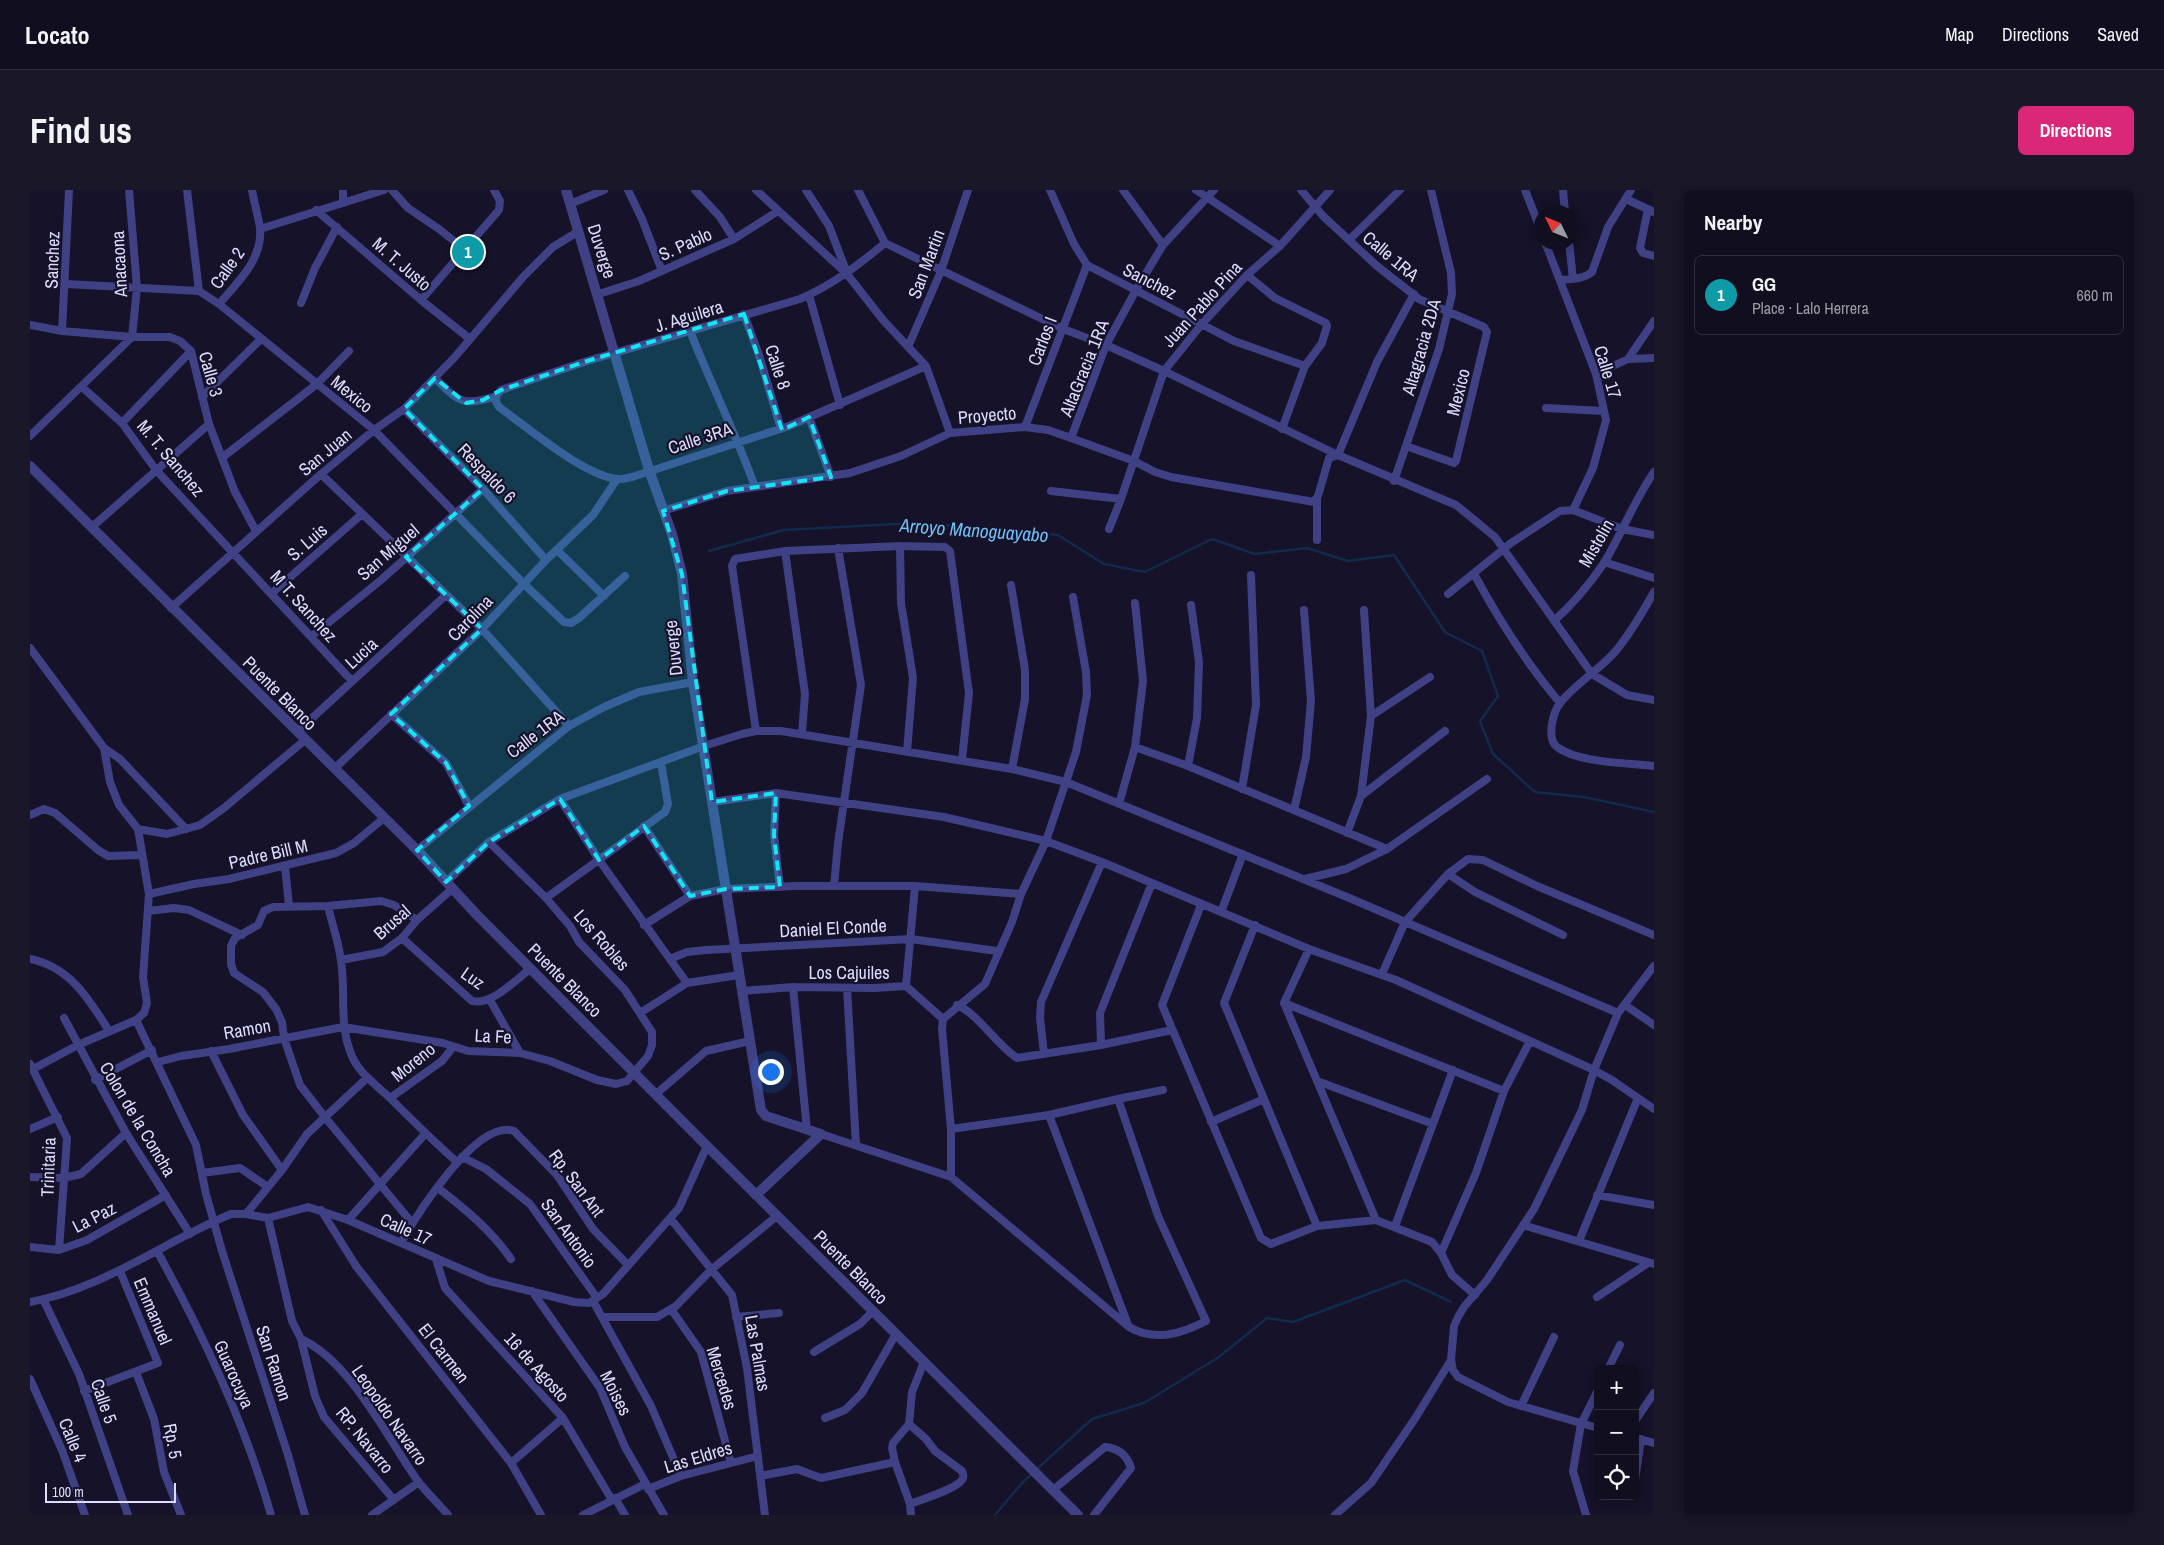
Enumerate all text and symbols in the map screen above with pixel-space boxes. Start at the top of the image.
text: Locato [25,19,90,51]
text: Map [1945,22,1974,47]
text: Directions [2002,22,2069,47]
text: Saved [2097,22,2139,47]
button: Directions [2018,106,2134,155]
text: Find us [30,107,132,154]
north arrow [1534,205,1579,250]
text: Nearby [1704,208,1762,237]
street label: Duverge [581,221,623,281]
street label: S. Pablo [654,221,716,267]
street label: Calle 1RA [1358,225,1425,287]
street label: San Martin [901,226,951,302]
street label: Anacaona [105,230,133,299]
street label: Sanchez [39,231,65,289]
street label: M. T. Justo [367,231,437,297]
pin: 1 [452,233,484,271]
street label: Calle 2 [204,242,250,294]
street label: Juan Pablo Pina [1156,255,1248,353]
street label: Sanchez [1119,257,1181,305]
text: GG [1752,271,1776,297]
text: 1 [1717,284,1725,306]
text: 660 m [2077,284,2113,306]
street label: J. Aguilera [652,294,726,338]
street label: Altagracia 2DA [1395,296,1447,399]
text: Place · Lalo Herrera [1752,297,1869,319]
street label: Carlos I [1021,313,1063,369]
street label: AltaGracia 1RA [1053,316,1115,421]
street label: Calle 8 [759,341,797,393]
street label: Calle 17 [1588,342,1628,402]
street label: Calle 3 [193,348,229,400]
street label: Mexico [1440,366,1476,418]
street label: Mexico [326,369,378,419]
street label: Proyecto [957,400,1017,430]
street label: M. T. Sanchez [131,414,211,502]
street label: Calle 3RA [665,416,736,460]
street label: San Juan [293,422,357,482]
street label: Respaldo 6 [452,437,522,509]
water label: Arroyo Manoguayabo [898,512,1050,548]
street label: Mistolin [1572,514,1620,572]
street label: S. Luis [281,517,333,567]
street label: San Miguel [352,518,424,586]
street label: M T. Sanchez [265,565,343,647]
street label: Carolina [442,589,498,647]
street label: Duverge [658,619,688,677]
street label: Lucia [339,632,383,674]
street label: Puente Blanco [237,650,323,736]
street label: Calle 1RA [501,704,569,764]
street label: Padre Bill M [226,833,310,875]
street label: Brusal [368,899,416,945]
street label: Los Robles [568,904,636,976]
street label: Daniel El Conde [779,913,887,943]
street label: Puente Blanco [522,937,608,1023]
street label: Los Cajuiles [808,960,890,985]
street label: Luz [456,961,490,995]
street label: Ramon [221,1013,273,1045]
street label: La Fe [474,1023,512,1049]
street label: Moreno [386,1037,440,1087]
street label: Colon de la Concha [94,1057,182,1181]
your location [758,1059,784,1085]
street label: Trinitaria [34,1137,62,1197]
street label: Rp. San Ant [543,1144,611,1222]
street label: San Antonio [535,1193,603,1273]
street label: La Paz [68,1195,120,1239]
street label: Calle 17 [376,1207,436,1251]
street label: Puente Blanco [808,1224,894,1310]
street label: Emmanuel [128,1274,178,1348]
street label: Las Palmas [739,1313,777,1393]
street label: El Carmen [413,1318,475,1388]
street label: San Ramon [250,1322,298,1404]
street label: 16 de Agosto [499,1327,575,1407]
street label: Guarocuya [208,1336,260,1412]
street label: Mercedes [701,1343,743,1413]
street label: Leopoldo Navarro [346,1360,434,1470]
map controls [1594,1365,1639,1500]
button: + [1594,1365,1639,1410]
street label: Moises [594,1366,638,1420]
street label: Calle 5 [85,1375,123,1427]
street label: RP. Navarro [330,1401,400,1479]
button: − [1594,1410,1639,1455]
street label: Calle 4 [53,1414,93,1466]
street label: Rp. 5 [158,1421,188,1461]
street label: Las Eldres [661,1435,735,1479]
button: locate [1594,1455,1639,1500]
scale bar [45,1480,176,1503]
text: 100 m [52,1483,84,1501]

